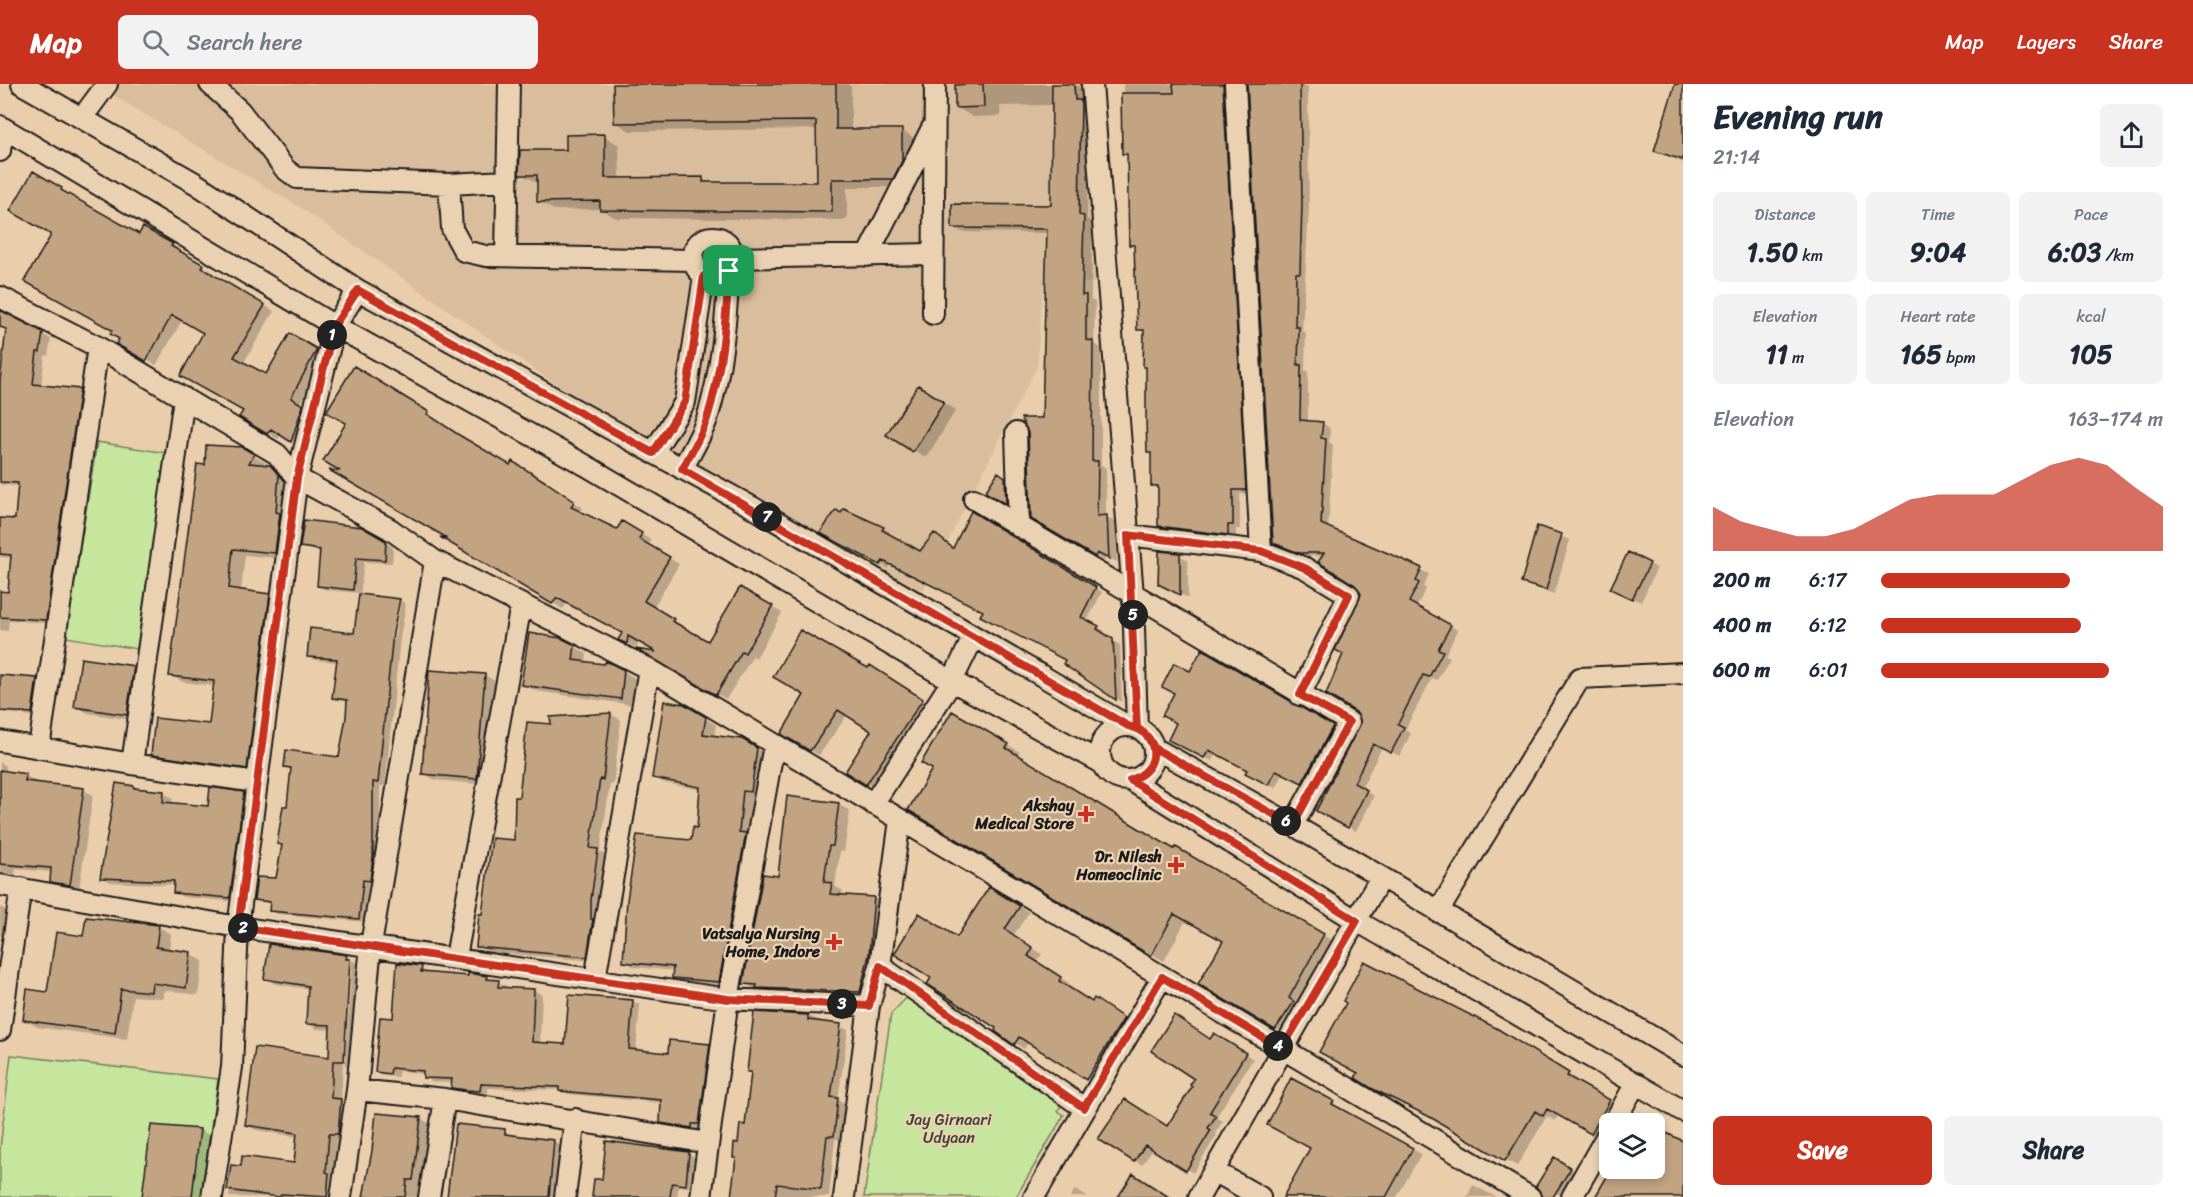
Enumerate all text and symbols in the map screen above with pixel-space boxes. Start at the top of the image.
search box [118,15,538,69]
text: Map [30,18,82,67]
text: Search here [187,23,303,62]
text: Map [1945,23,1984,61]
text: Layers [2017,23,2076,61]
text: Share [2109,23,2163,61]
icon: search [139,26,172,59]
text: Evening run [1713,88,1883,146]
button: share [2100,104,2163,167]
text: 21:14 [1713,140,1760,175]
text: Distance [1755,200,1815,229]
text: Time [1921,200,1955,229]
text: Pace [2074,200,2108,229]
text: 1.50 [1747,229,1798,275]
text: 9:04 [1910,229,1966,275]
text: 6:03 [2048,229,2101,275]
text: km [1798,241,1823,270]
text: /km [2101,241,2134,270]
pin [703,245,754,296]
icon: arrive [712,254,745,287]
text: Elevation [1753,302,1817,331]
text: Heart rate [1900,302,1976,331]
text: kcal [2076,302,2106,331]
pin: 1 [317,320,347,350]
text: 1 [329,320,335,349]
text: 11 [1766,331,1788,377]
text: 165 [1900,331,1942,377]
text: 105 [2069,331,2113,377]
text: m [1788,343,1804,372]
text: bpm [1942,343,1976,372]
text: Elevation [1713,402,1794,437]
text: 163–174 m [2068,402,2163,437]
pin: 7 [752,502,782,532]
text: 7 [762,502,772,531]
text: 200 m [1713,563,1770,598]
text: 6:17 [1809,563,1846,598]
pin: 5 [1118,600,1148,630]
text: 5 [1128,600,1138,629]
text: 400 m [1713,608,1771,643]
text: 6:12 [1809,608,1847,643]
text: 600 m [1713,653,1770,688]
text: 6:01 [1809,653,1848,688]
place label: Akshay Medical Store [974,791,1075,838]
pin: 6 [1271,806,1301,836]
text: 6 [1281,806,1291,835]
marker: Akshay Medical Store [1079,807,1093,821]
place label: Dr. Nilesh Homeoclinic [1075,842,1163,889]
marker: Dr. Nilesh Homeoclinic [1167,856,1185,874]
pin: 2 [228,913,258,943]
text: 2 [238,913,248,942]
place label: Vatsalya Nursing Home, Indore [702,919,821,966]
marker: Vatsalya Nursing Home, Indore [825,933,843,951]
pin: 3 [827,989,857,1019]
text: 3 [838,989,846,1018]
pin: 4 [1263,1031,1293,1061]
text: 4 [1273,1031,1283,1060]
park label: Jay Girnaari Udyaan [906,1105,992,1152]
map controls [1599,1113,1665,1179]
button: layers [1599,1113,1665,1179]
button: Save [1713,1116,1932,1185]
button: Share [1944,1116,2163,1185]

